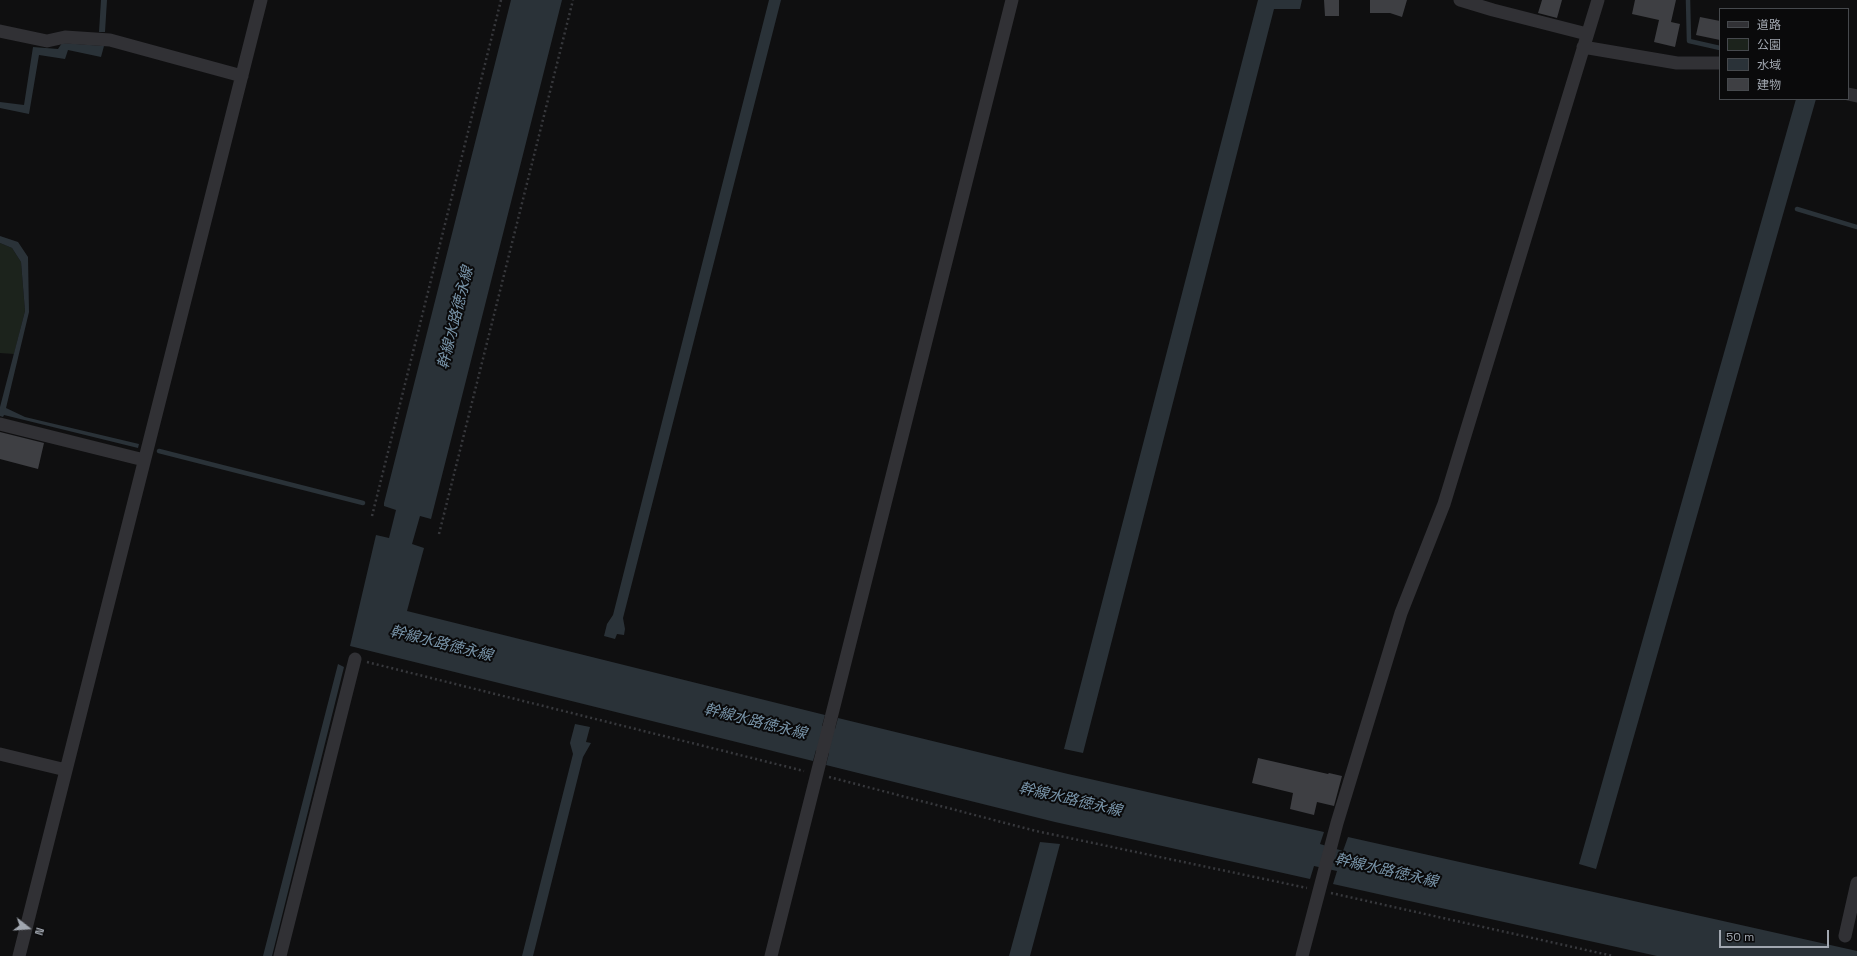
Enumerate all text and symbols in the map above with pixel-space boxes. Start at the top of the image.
legend [1719,8,1849,100]
text: 道路 [1757,17,1781,33]
text: 公園 [1757,37,1781,53]
text: 水域 [1757,57,1781,73]
text: 建物 [1757,77,1781,93]
water label: 幹線水路徳永線 [435,265,477,371]
water label: 幹線水路徳永線 [388,623,494,665]
water label: 幹線水路徳永線 [702,701,808,743]
water label: 幹線水路徳永線 [1017,779,1123,821]
water label: 幹線水路徳永線 [1333,850,1439,892]
north arrow [8,908,48,948]
scale bar [1721,922,1831,948]
text: N [32,926,47,937]
text: 50 m [1726,929,1754,945]

